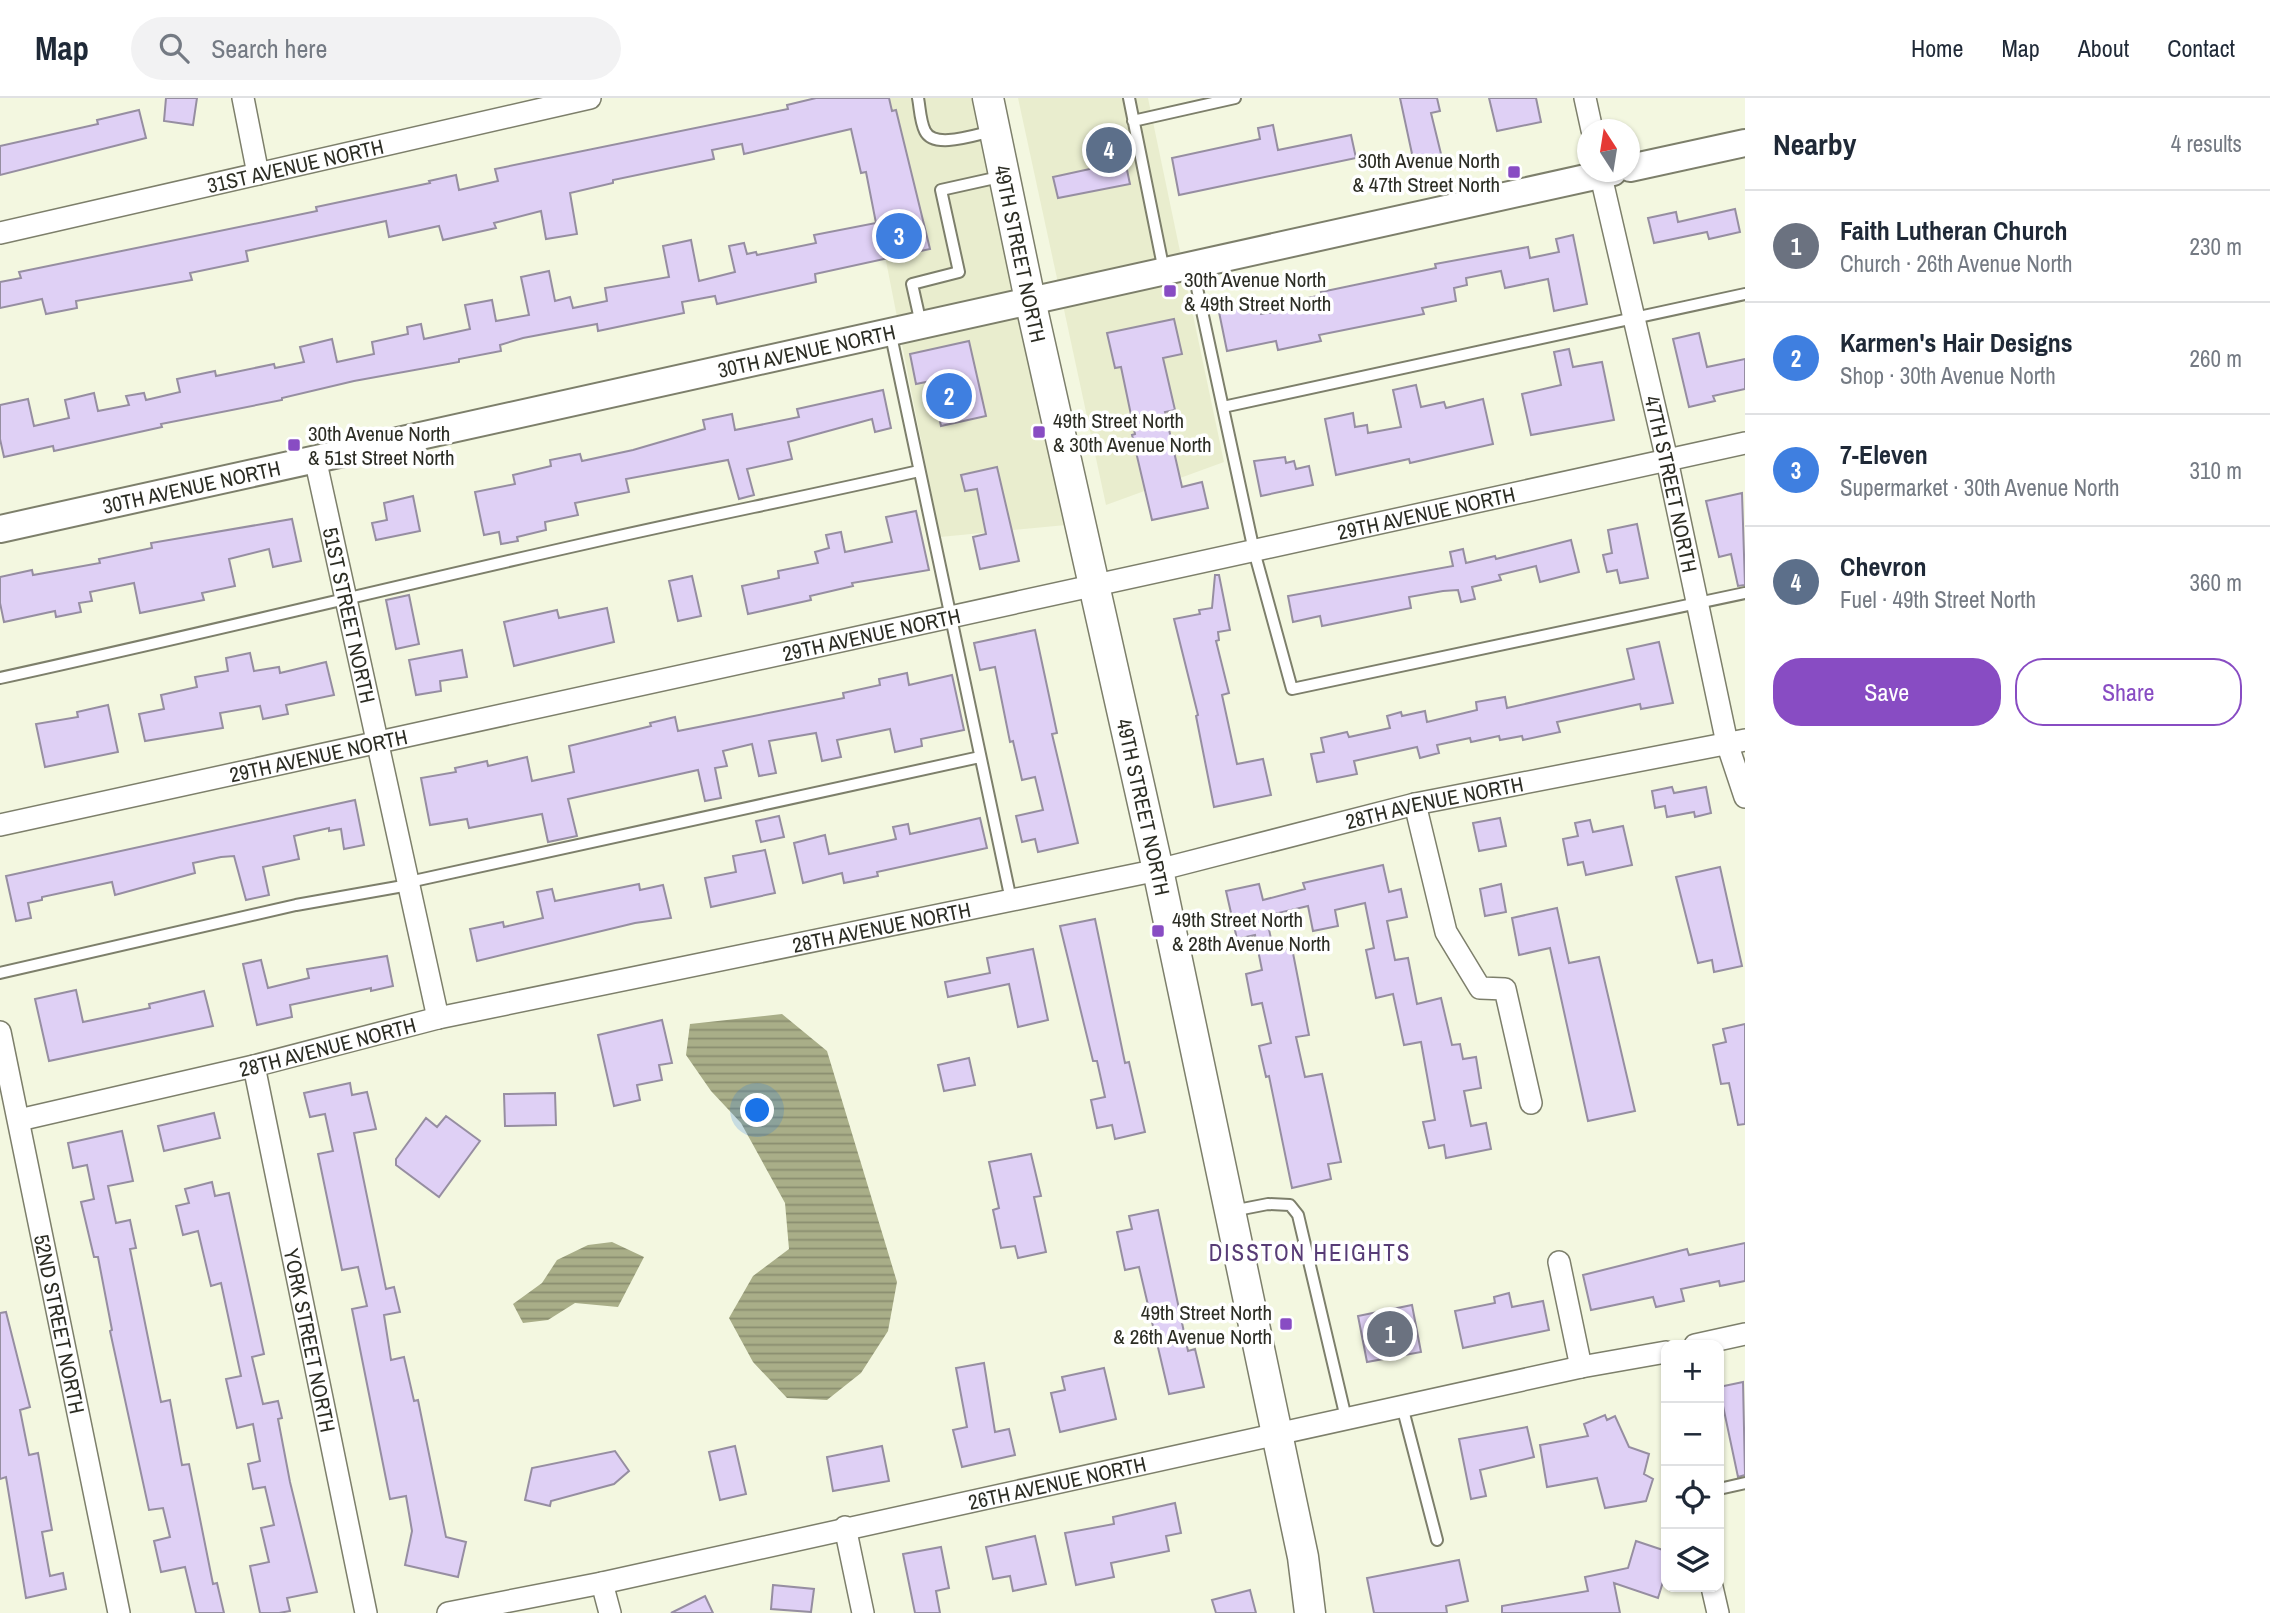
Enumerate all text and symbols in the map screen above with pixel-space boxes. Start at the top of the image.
search box [131,17,621,80]
text: Map [35,26,89,70]
icon: search [155,29,193,67]
text: Search here [211,31,327,66]
text: Home [1911,32,1963,64]
text: Map [2001,32,2040,64]
text: About [2078,32,2129,64]
text: Contact [2167,32,2235,64]
north arrow [1577,119,1640,182]
pin: 4 [1086,124,1132,176]
text: Nearby [1773,124,1856,164]
text: 4 results [2171,128,2242,159]
street label: 31ST AVENUE NORTH [204,131,386,200]
place label: 30th Avenue North & 47th Street North [1353,146,1500,199]
street label: 49TH STREET NORTH [988,162,1054,345]
marker: 30th Avenue North & 47th Street North [1506,164,1522,180]
pin: 3 [876,210,922,262]
text: Faith Lutheran Church [1840,213,2068,248]
text: 1 [1791,231,1801,262]
text: 230 m [2190,231,2242,262]
text: Church · 26th Avenue North [1840,248,2072,279]
place label: 30th Avenue North & 49th Street North [1184,265,1331,318]
marker: 30th Avenue North & 49th Street North [1162,283,1178,299]
street label: 30TH AVENUE NORTH [715,317,898,384]
text: Karmen's Hair Designs [1840,325,2073,360]
text: 2 [1791,343,1801,374]
text: 260 m [2190,343,2242,374]
text: Shop · 30th Avenue North [1840,360,2056,391]
pin: 2 [926,370,972,422]
street label: 47TH STREET NORTH [1638,393,1705,575]
place label: 49th Street North & 30th Avenue North [1053,406,1212,459]
place label: 30th Avenue North & 51st Street North [308,419,454,472]
marker: 49th Street North & 30th Avenue North [1031,424,1047,440]
marker: 30th Avenue North & 51st Street North [286,437,302,453]
text: 7-Eleven [1840,437,1928,472]
street label: 30TH AVENUE NORTH [100,453,283,520]
text: 3 [1791,455,1801,486]
text: 310 m [2190,455,2242,486]
text: Supermarket · 30th Avenue North [1840,472,2120,503]
street label: 29TH AVENUE NORTH [1335,479,1518,546]
street label: 51ST STREET NORTH [316,525,383,706]
text: Chevron [1840,549,1926,584]
text: 4 [1791,567,1801,598]
text: 360 m [2190,567,2242,598]
text: Fuel · 49th Street North [1840,584,2036,615]
street label: 29TH AVENUE NORTH [780,601,963,668]
button: Save [1773,658,2001,726]
button: Share [2015,658,2242,726]
street label: 49TH STREET NORTH [1110,716,1177,898]
street label: 29TH AVENUE NORTH [227,722,410,789]
street label: 28TH AVENUE NORTH [1342,769,1526,836]
street label: 28TH AVENUE NORTH [790,894,973,959]
place label: 49th Street North & 28th Avenue North [1172,905,1331,958]
marker: 49th Street North & 28th Avenue North [1150,923,1166,939]
street label: 28TH AVENUE NORTH [236,1010,419,1083]
your location [740,1093,774,1127]
street label: 52ND STREET NORTH [27,1232,92,1416]
district label: DISSTON HEIGHTS [1209,1237,1411,1268]
street label: YORK STREET NORTH [277,1246,343,1435]
place label: 49th Street North & 26th Avenue North [1113,1298,1272,1351]
pin: 1 [1367,1308,1413,1360]
marker: 49th Street North & 26th Avenue North [1278,1316,1294,1332]
map controls [1661,1340,1724,1592]
button: + [1661,1340,1724,1403]
button: − [1661,1403,1724,1466]
street label: 26TH AVENUE NORTH [965,1449,1149,1516]
button: locate [1661,1466,1724,1529]
button: layers [1661,1529,1724,1592]

